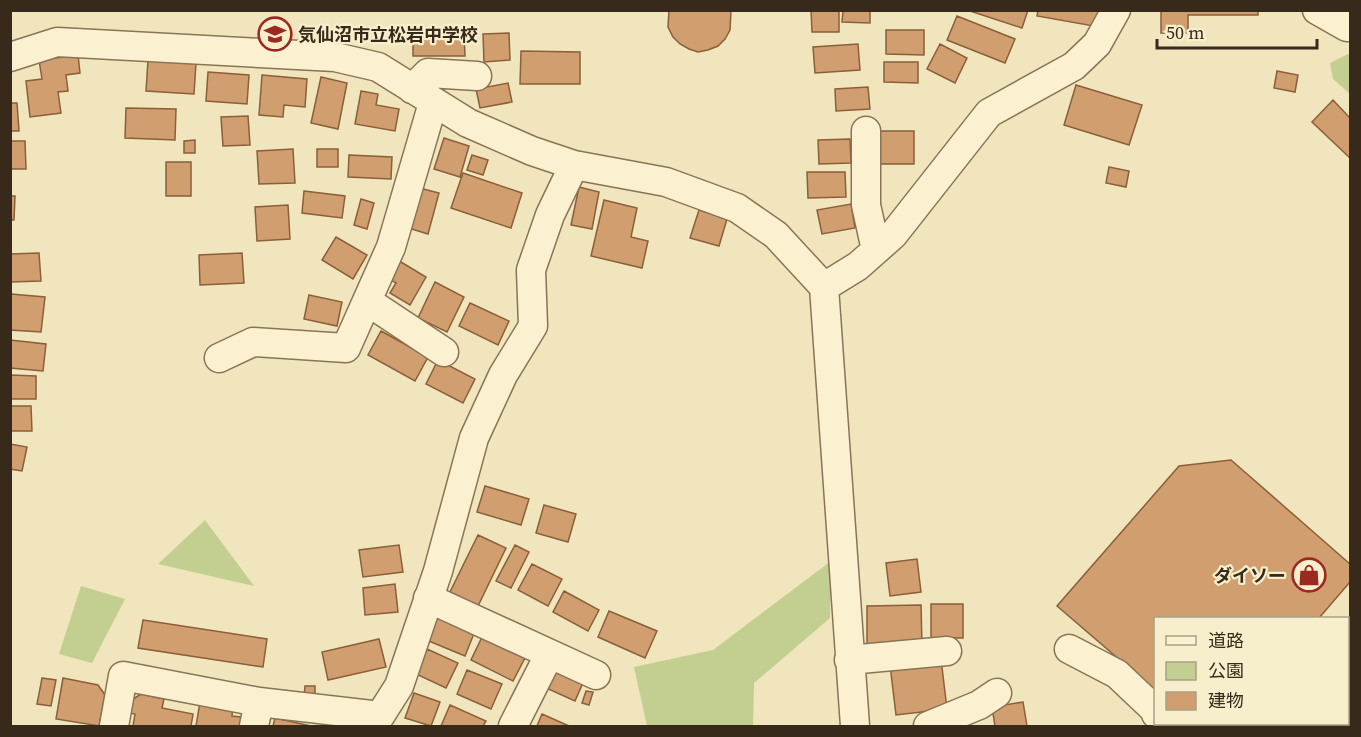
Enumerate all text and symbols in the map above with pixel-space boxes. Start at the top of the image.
scale bar [1157,12,1318,50]
school or university icon: 気仙沼市立松岩中学校 [257,16,293,52]
text: 50 m [1166,20,1204,45]
place label: 気仙沼市立松岩中学校 [298,22,478,47]
shop icon: ダイソー [1291,557,1327,593]
place label: ダイソー [1214,563,1286,588]
legend [1154,617,1349,725]
text: 道路 [1208,628,1244,653]
text: 公園 [1208,658,1244,683]
text: 建物 [1208,688,1244,713]

